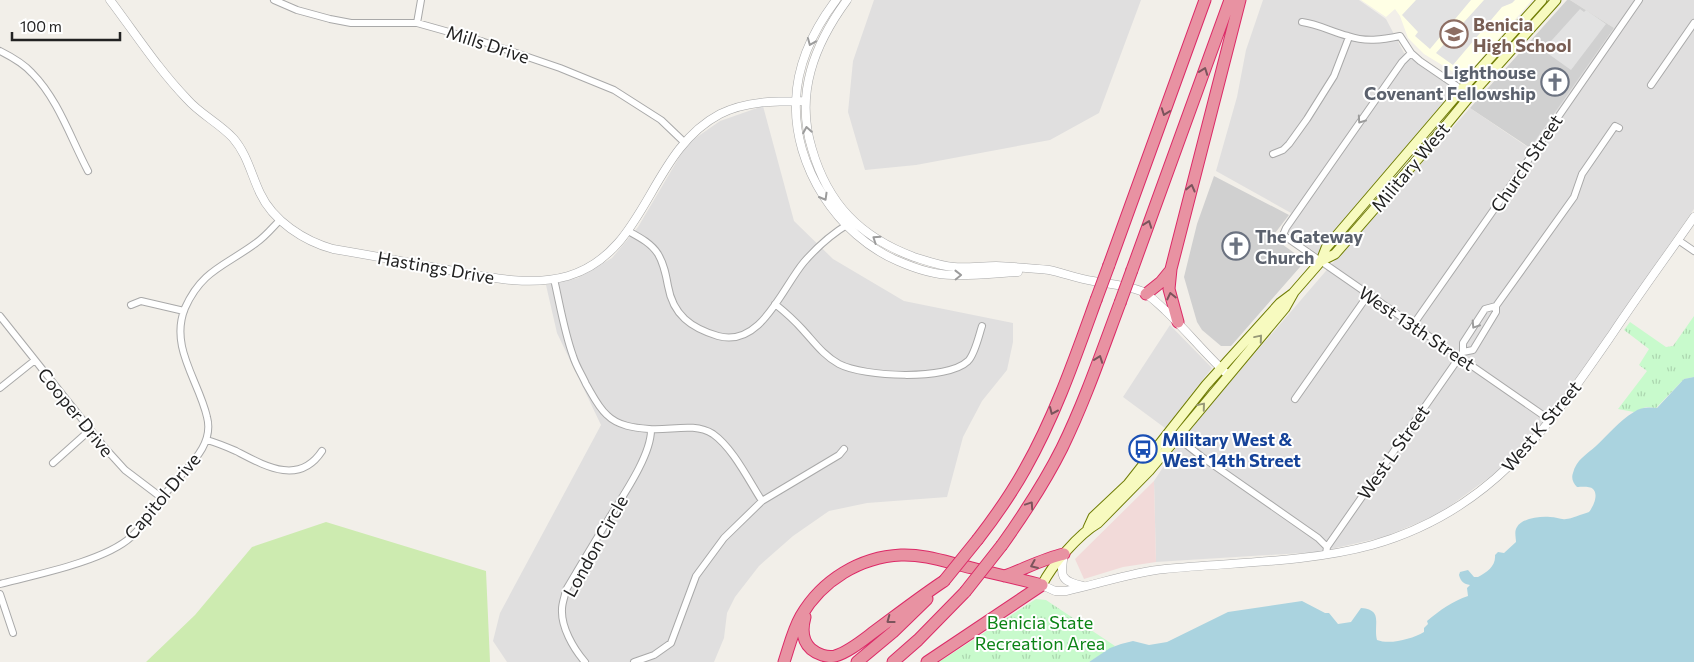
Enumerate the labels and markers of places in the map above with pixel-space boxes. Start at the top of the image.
place label: Benicia High School [1473,13,1572,56]
school or university icon: Benicia High School [1439,19,1469,49]
place label: Lighthouse Covenant Fellowship [1364,61,1536,104]
church icon: Lighthouse Covenant Fellowship [1540,67,1570,97]
place label: The Gateway Church [1255,225,1363,268]
church icon: The Gateway Church [1221,231,1251,261]
place label: Military West & West 14th Street [1162,428,1301,471]
bus stop icon: Military West & West 14th Street [1128,434,1158,464]

